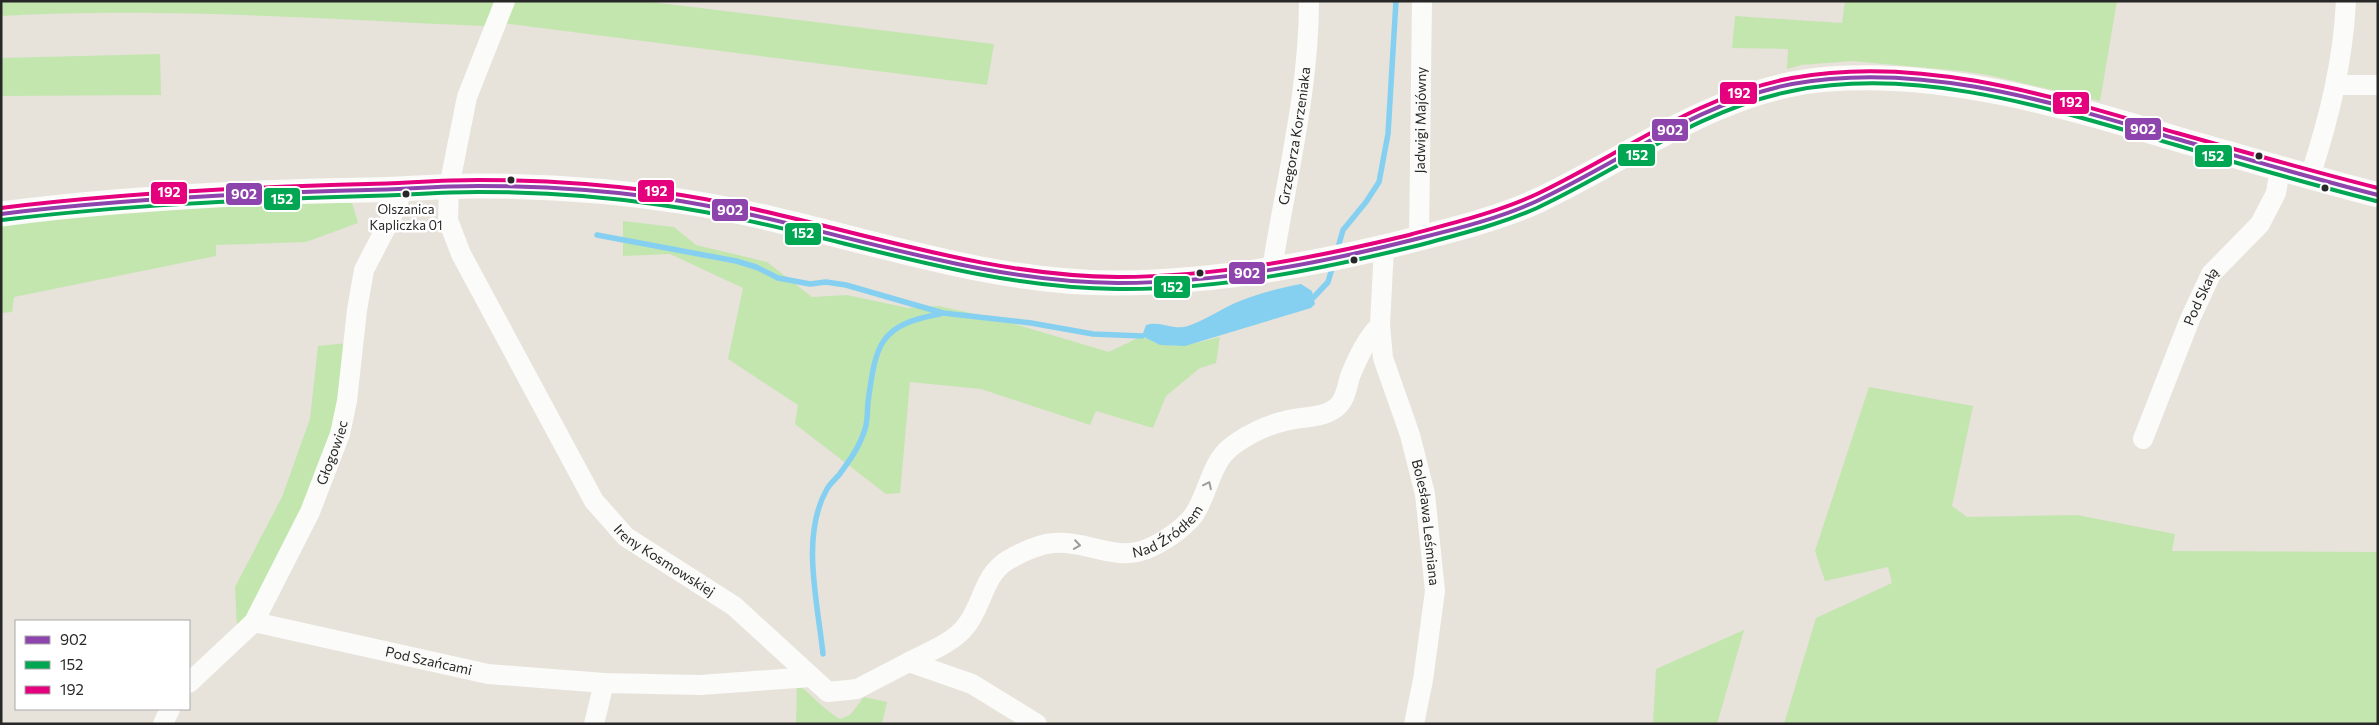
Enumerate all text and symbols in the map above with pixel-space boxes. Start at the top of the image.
street label: Grzegorza Korzeniaka [1274,66,1313,206]
street label: Jadwigi Majówny [1411,66,1429,174]
line badge: 192 [1719,81,1758,105]
text: 192 [1728,84,1750,101]
line badge: 192 [2052,91,2090,115]
text: 192 [2060,93,2082,110]
line badge: 902 [2124,117,2162,141]
line badge: 902 [1651,118,1689,142]
text: 902 [2130,120,2156,137]
text: 902 [1657,121,1683,138]
line badge: 152 [1617,143,1656,167]
line badge: 152 [2194,144,2233,168]
text: 152 [1626,146,1648,163]
text: 152 [2202,147,2224,164]
unlabelled marker [2254,151,2264,161]
unlabelled marker [506,175,516,185]
line badge: 192 [637,179,675,203]
line badge: 192 [150,181,188,205]
line badge: 902 [225,182,263,206]
text: 192 [645,182,667,199]
text: 192 [158,183,180,200]
unlabelled marker [2320,183,2330,193]
text: 902 [231,185,257,202]
line badge: 152 [263,187,301,211]
marker: Olszanica Kapliczka 01 [401,189,411,199]
text: 152 [271,190,293,207]
line badge: 902 [711,198,749,222]
place label: Olszanica Kapliczka 01 [369,201,443,233]
text: 902 [717,201,743,218]
line badge: 152 [784,222,822,246]
text: 152 [792,224,814,241]
unlabelled marker [1349,255,1359,265]
line badge: 902 [1228,261,1266,285]
street label: Pod Skałą [2179,263,2221,328]
text: 902 [1234,264,1260,281]
unlabelled marker [1195,268,1205,278]
line badge: 152 [1153,275,1191,299]
text: 152 [1161,278,1183,295]
street label: Głogowiec [312,419,351,487]
street label: Bolesława Leśmiana [1409,457,1443,586]
one-way arrow [1202,481,1212,490]
street label: Nad Źródłem [1131,502,1206,561]
street label: Ireny Kosmowskiej [611,520,718,600]
one-way arrow [1073,540,1081,550]
legend [15,620,190,710]
text: 902 [60,630,87,648]
street label: Pod Szańcami [384,642,474,678]
text: 152 [60,655,83,673]
text: 192 [60,680,84,698]

